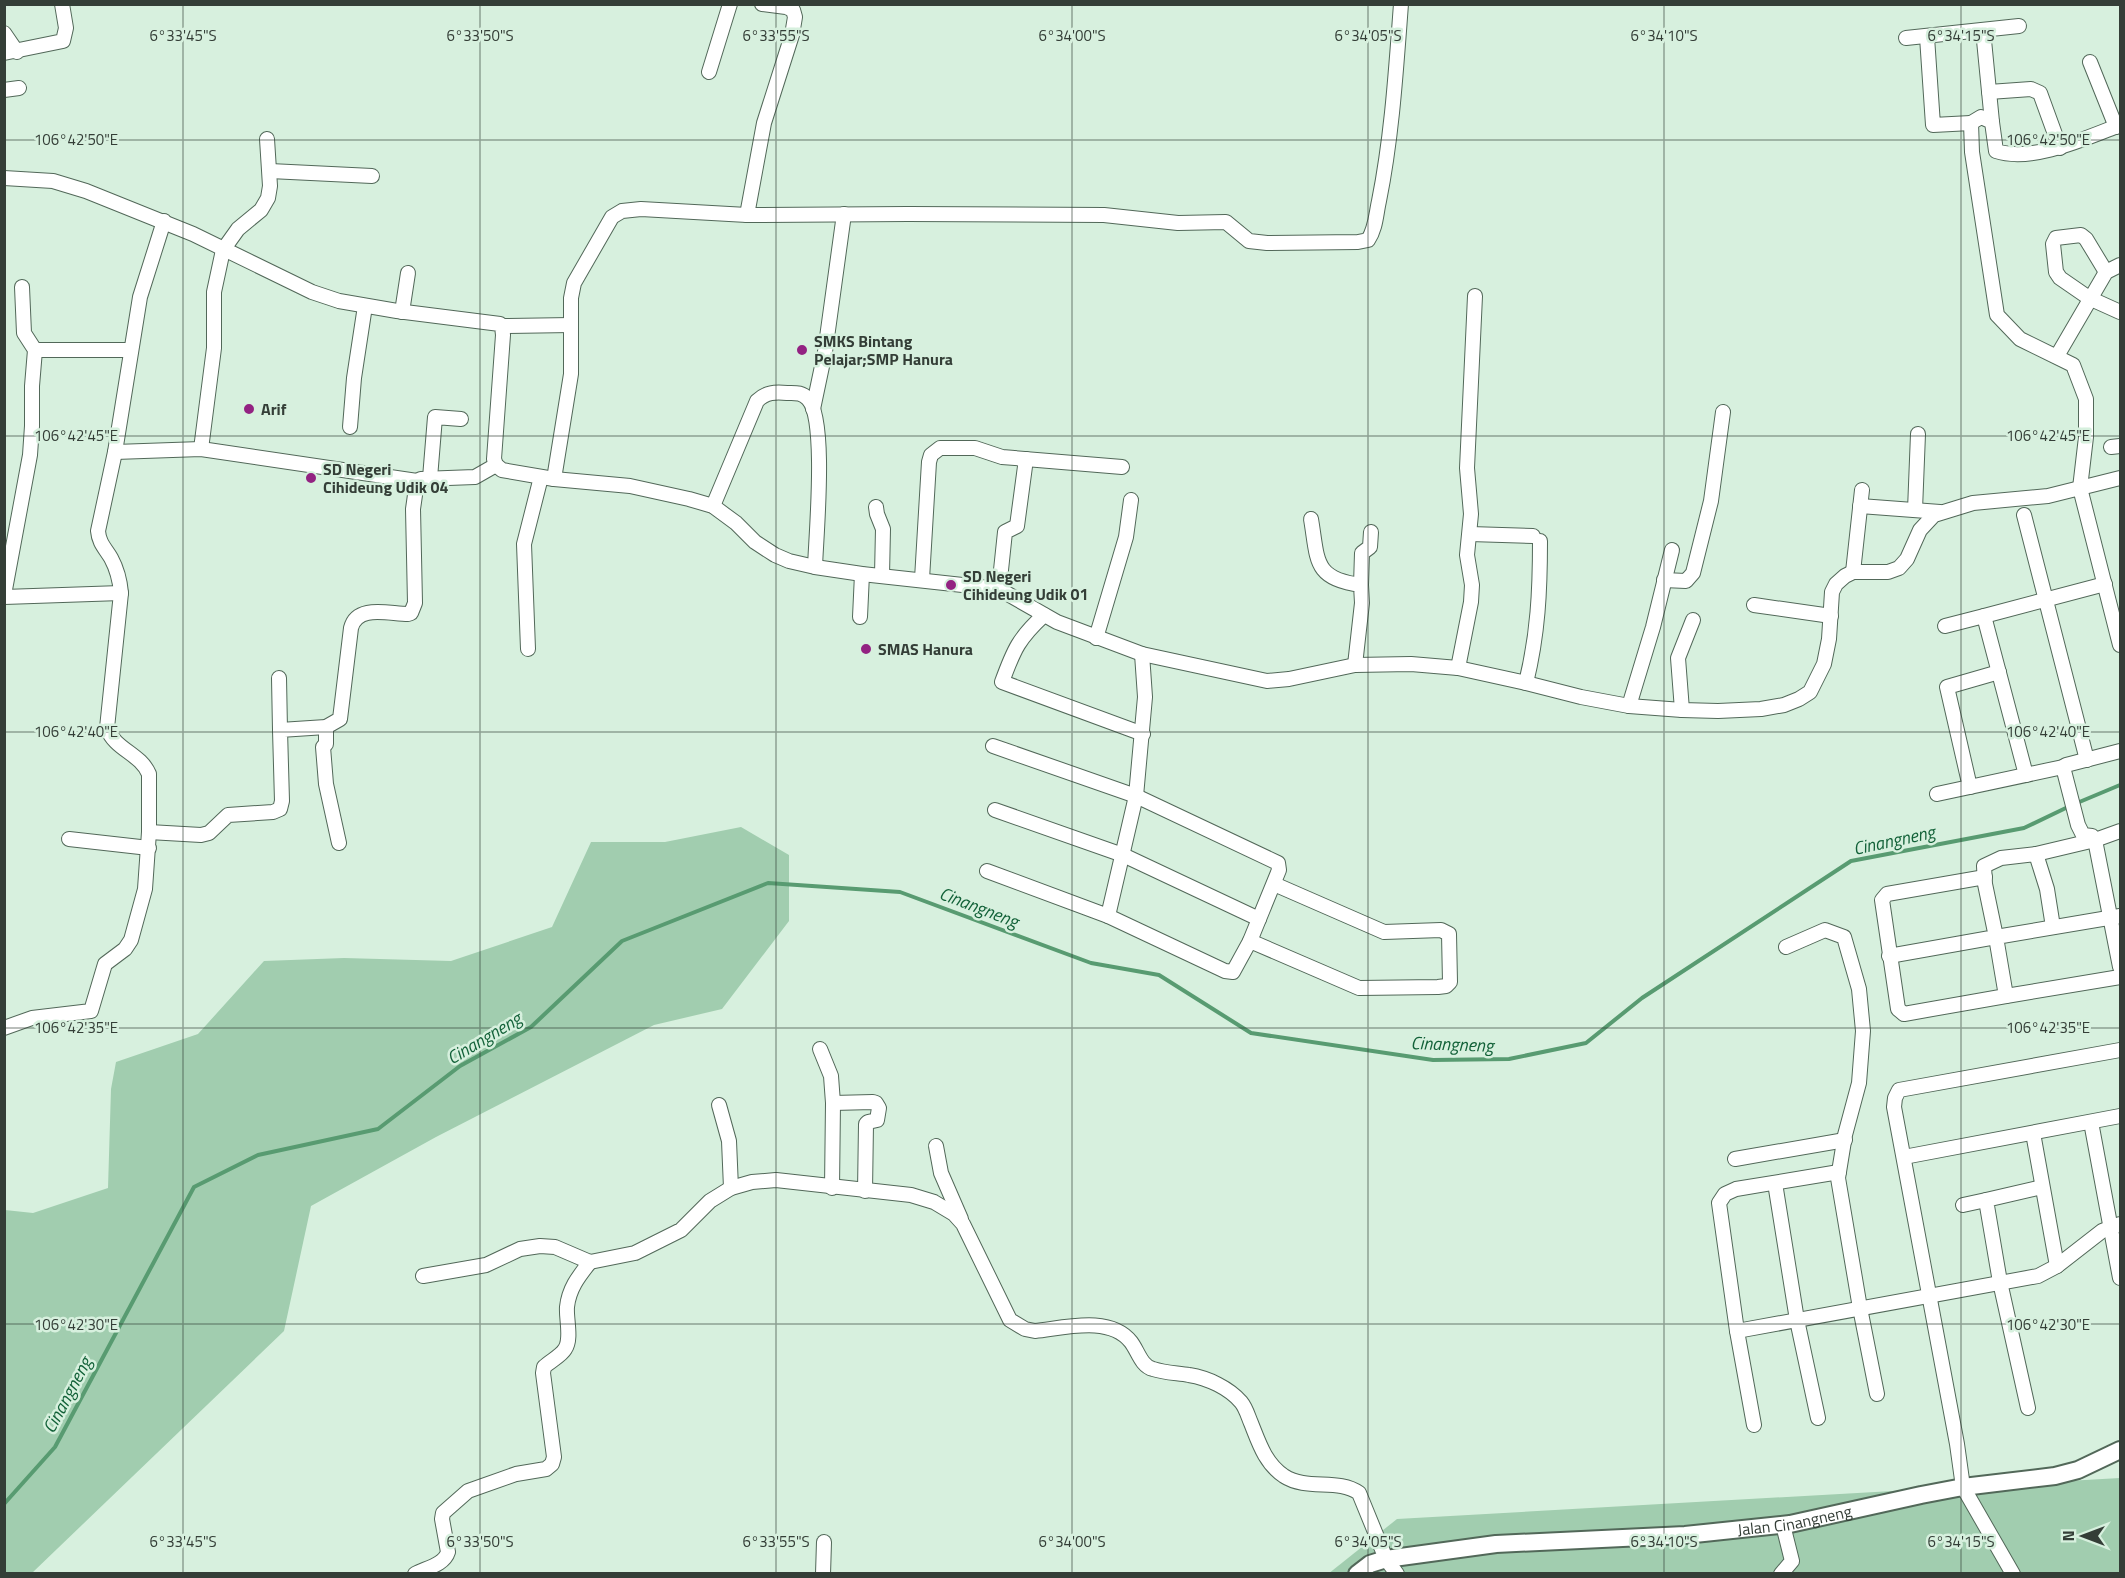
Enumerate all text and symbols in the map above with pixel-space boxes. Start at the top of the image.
text: 6°33'45"S [149,24,217,47]
text: 6°33'50"S [446,24,514,47]
text: 6°33'55"S [742,24,810,47]
text: 6°34'00"S [1038,24,1106,47]
text: 6°34'05"S [1334,24,1402,47]
text: 6°34'10"S [1630,24,1698,47]
text: 6°34'15"S [1927,24,1995,47]
text: 106°42'50"E [34,128,118,151]
text: 106°42'50"E [2006,128,2090,151]
place label: SMKS Bintang Pelajar;SMP Hanura [814,329,953,371]
marker: SMKS Bintang Pelajar;SMP Hanura [795,343,809,357]
place label: Arif [261,397,287,421]
marker: Arif [242,402,256,416]
text: 106°42'45"E [34,424,118,447]
text: 106°42'45"E [2006,424,2090,447]
place label: SD Negeri Cihideung Udik 04 [323,457,448,499]
marker: SD Negeri Cihideung Udik 04 [304,471,318,485]
place label: SD Negeri Cihideung Udik 01 [963,564,1088,606]
marker: SD Negeri Cihideung Udik 01 [944,578,958,592]
place label: SMAS Hanura [878,637,973,661]
marker: SMAS Hanura [859,642,873,656]
text: 106°42'40"E [34,720,118,743]
text: 106°42'40"E [2006,720,2090,743]
water label: Cinangneng [1851,818,1940,862]
water label: Cinangneng [936,880,1025,935]
water label: Cinangneng [442,1004,529,1071]
text: 106°42'35"E [34,1016,118,1039]
text: 106°42'35"E [2006,1016,2090,1039]
water label: Cinangneng [1410,1029,1496,1059]
text: 106°42'30"E [34,1313,118,1336]
text: 106°42'30"E [2006,1313,2090,1336]
water label: Cinangneng [36,1350,100,1438]
street label: Jalan Cinangneng [1736,1499,1854,1541]
north arrow [2053,1506,2113,1566]
text: 6°33'45"S [149,1530,217,1553]
text: 6°33'50"S [446,1530,514,1553]
text: 6°33'55"S [742,1530,810,1553]
text: 6°34'00"S [1038,1530,1106,1553]
text: 6°34'05"S [1334,1530,1402,1553]
text: 6°34'10"S [1630,1530,1698,1553]
text: 6°34'15"S [1927,1530,1995,1553]
text: N [2056,1530,2080,1542]

